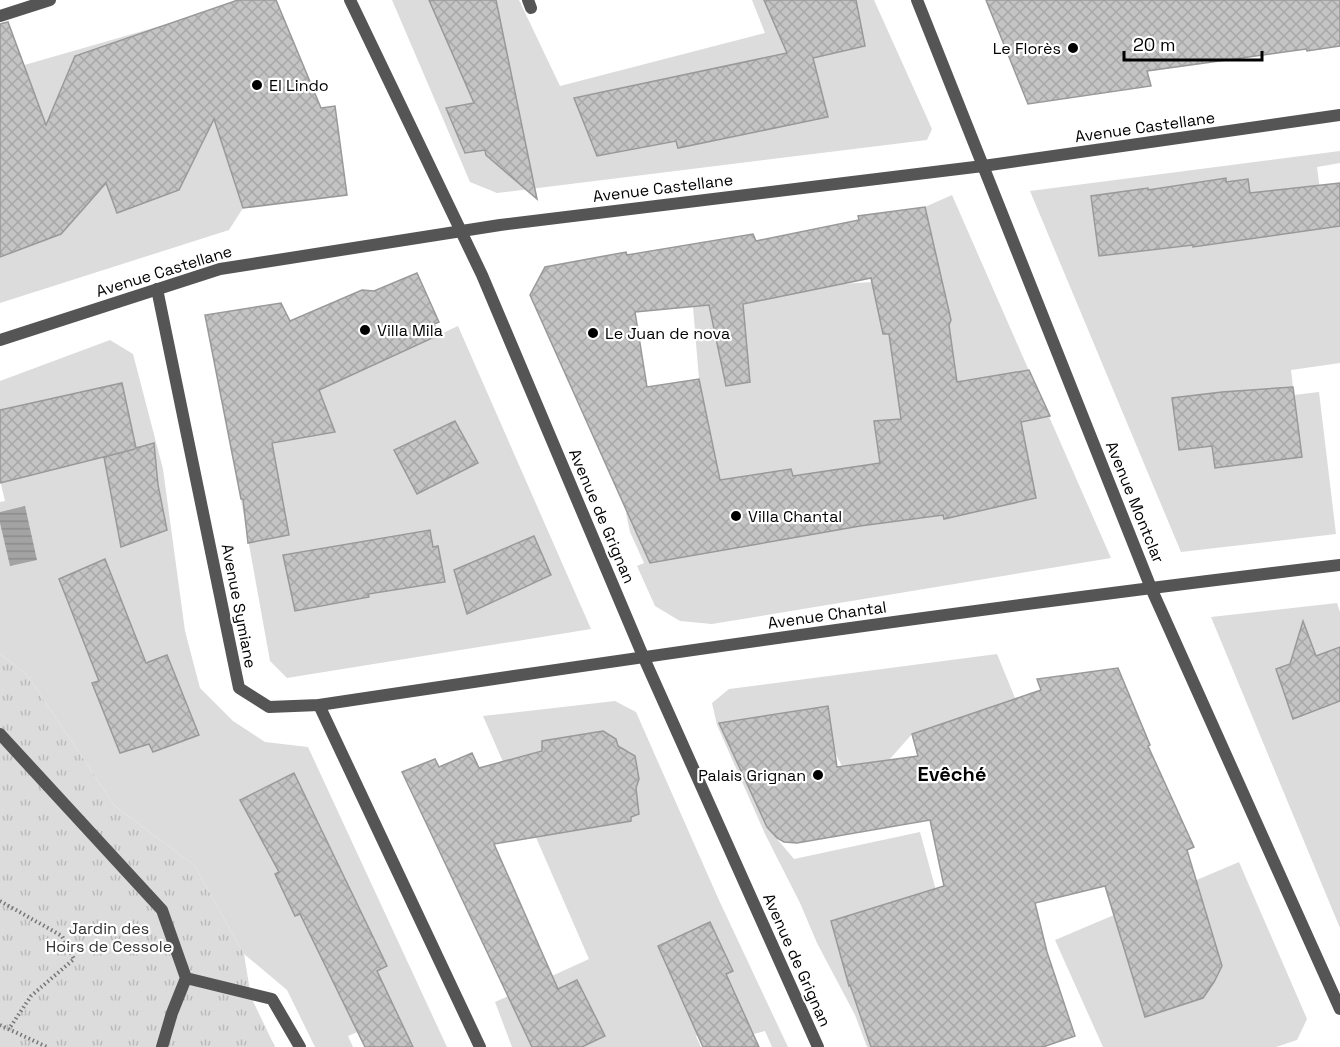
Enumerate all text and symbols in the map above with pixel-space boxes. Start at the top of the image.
scale bar [1124,24,1262,62]
text: 20 m [1133,33,1176,56]
place label: Le Florès [993,38,1061,59]
marker: Le Florès [1066,41,1080,55]
place label: El Lindo [269,75,329,96]
marker: El Lindo [250,78,264,92]
street label: Avenue Castellane [1074,107,1216,147]
street label: Avenue Castellane [592,169,734,207]
street label: Avenue Castellane [93,240,235,302]
place label: Villa Mila [377,320,443,341]
marker: Villa Mila [358,323,372,337]
place label: Le Juan de nova [605,323,730,344]
marker: Le Juan de nova [586,326,600,340]
street label: Avenue Montclar [1101,438,1169,566]
street label: Avenue de Grignan [564,446,640,586]
place label: Villa Chantal [748,506,842,527]
marker: Villa Chantal [729,509,743,523]
street label: Avenue Symiane [217,542,261,670]
street label: Avenue Chantal [766,596,888,634]
district label: Evêché [918,761,986,787]
place label: Palais Grignan [698,765,806,786]
marker: Palais Grignan [811,768,825,782]
street label: Avenue de Grignan [758,890,836,1030]
park label: Jardin des Hoirs de Cessole [46,918,172,957]

